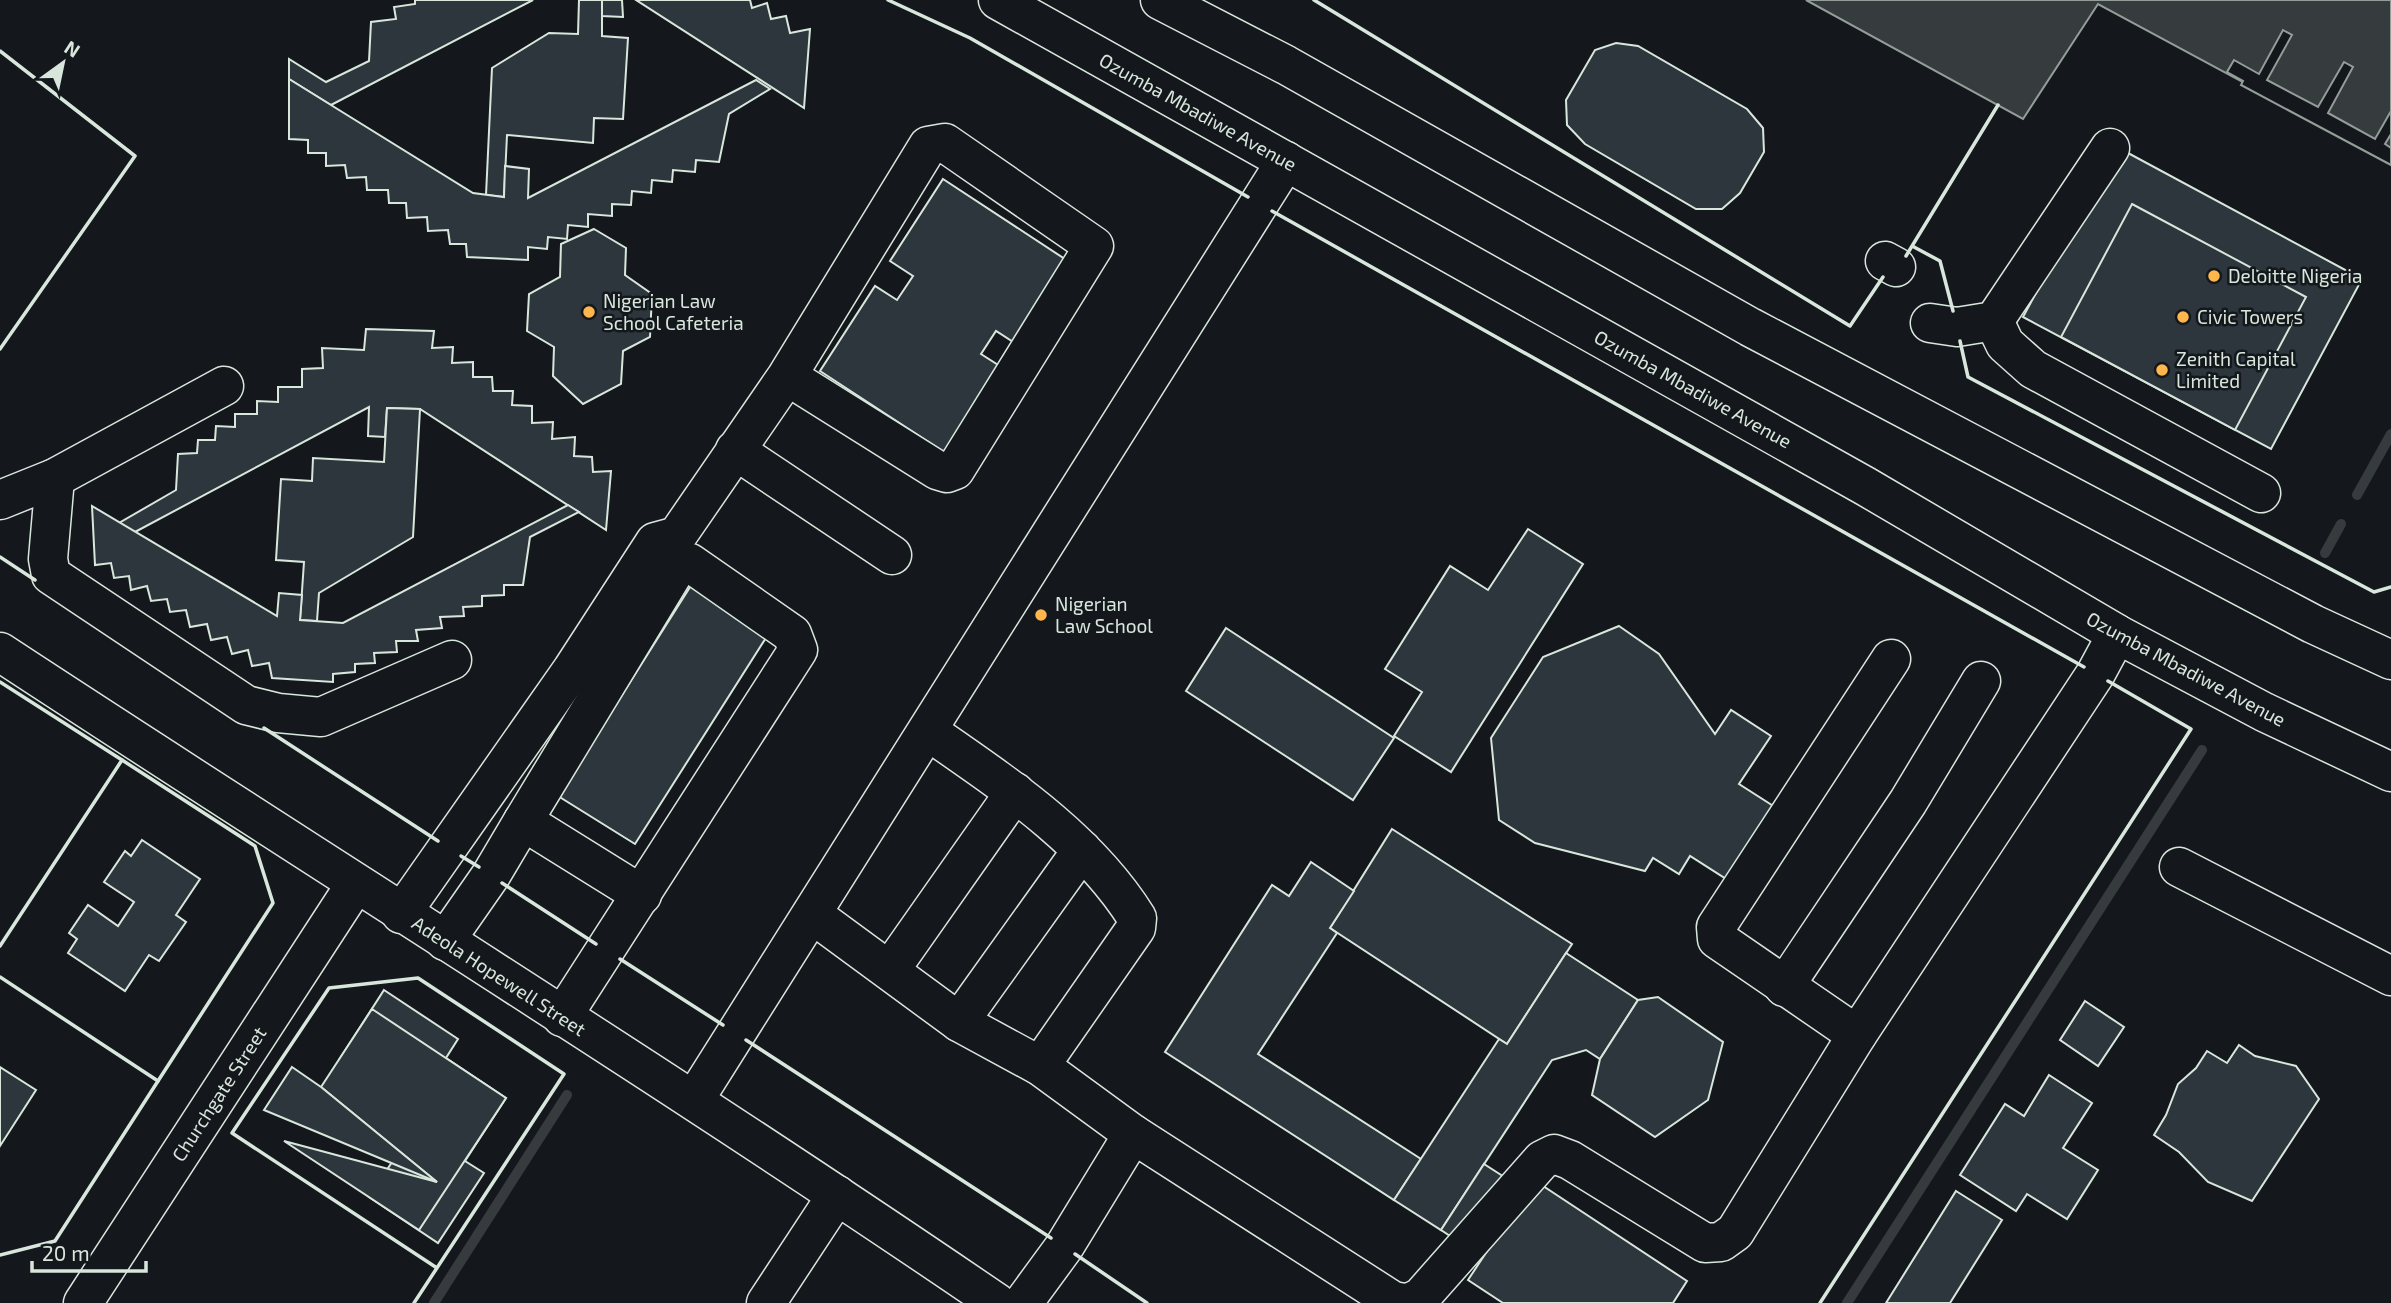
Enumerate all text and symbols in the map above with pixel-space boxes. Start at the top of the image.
north arrow [28,28,98,98]
text: N [61,35,85,62]
street label: Ozumba Mbadiwe Avenue [1096,48,1301,175]
place label: Deloitte Nigeria [2228,264,2362,287]
marker: Deloitte Nigeria [2206,268,2222,284]
place label: Nigerian Law School Cafeteria [603,289,744,334]
marker: Nigerian Law School Cafeteria [581,304,597,320]
place label: Civic Towers [2197,305,2303,328]
marker: Civic Towers [2175,309,2191,325]
street label: Ozumba Mbadiwe Avenue [1591,325,1796,452]
place label: Zenith Capital Limited [2176,347,2296,392]
marker: Zenith Capital Limited [2154,362,2170,378]
place label: Nigerian Law School [1055,592,1153,637]
street label: Ozumba Mbadiwe Avenue [2083,606,2290,731]
marker: Nigerian Law School [1033,607,1049,623]
street label: Adeola Hopewell Street [408,911,590,1040]
street label: Churchgate Street [167,1022,271,1165]
scale bar [32,1230,145,1274]
text: 20 m [42,1240,90,1265]

